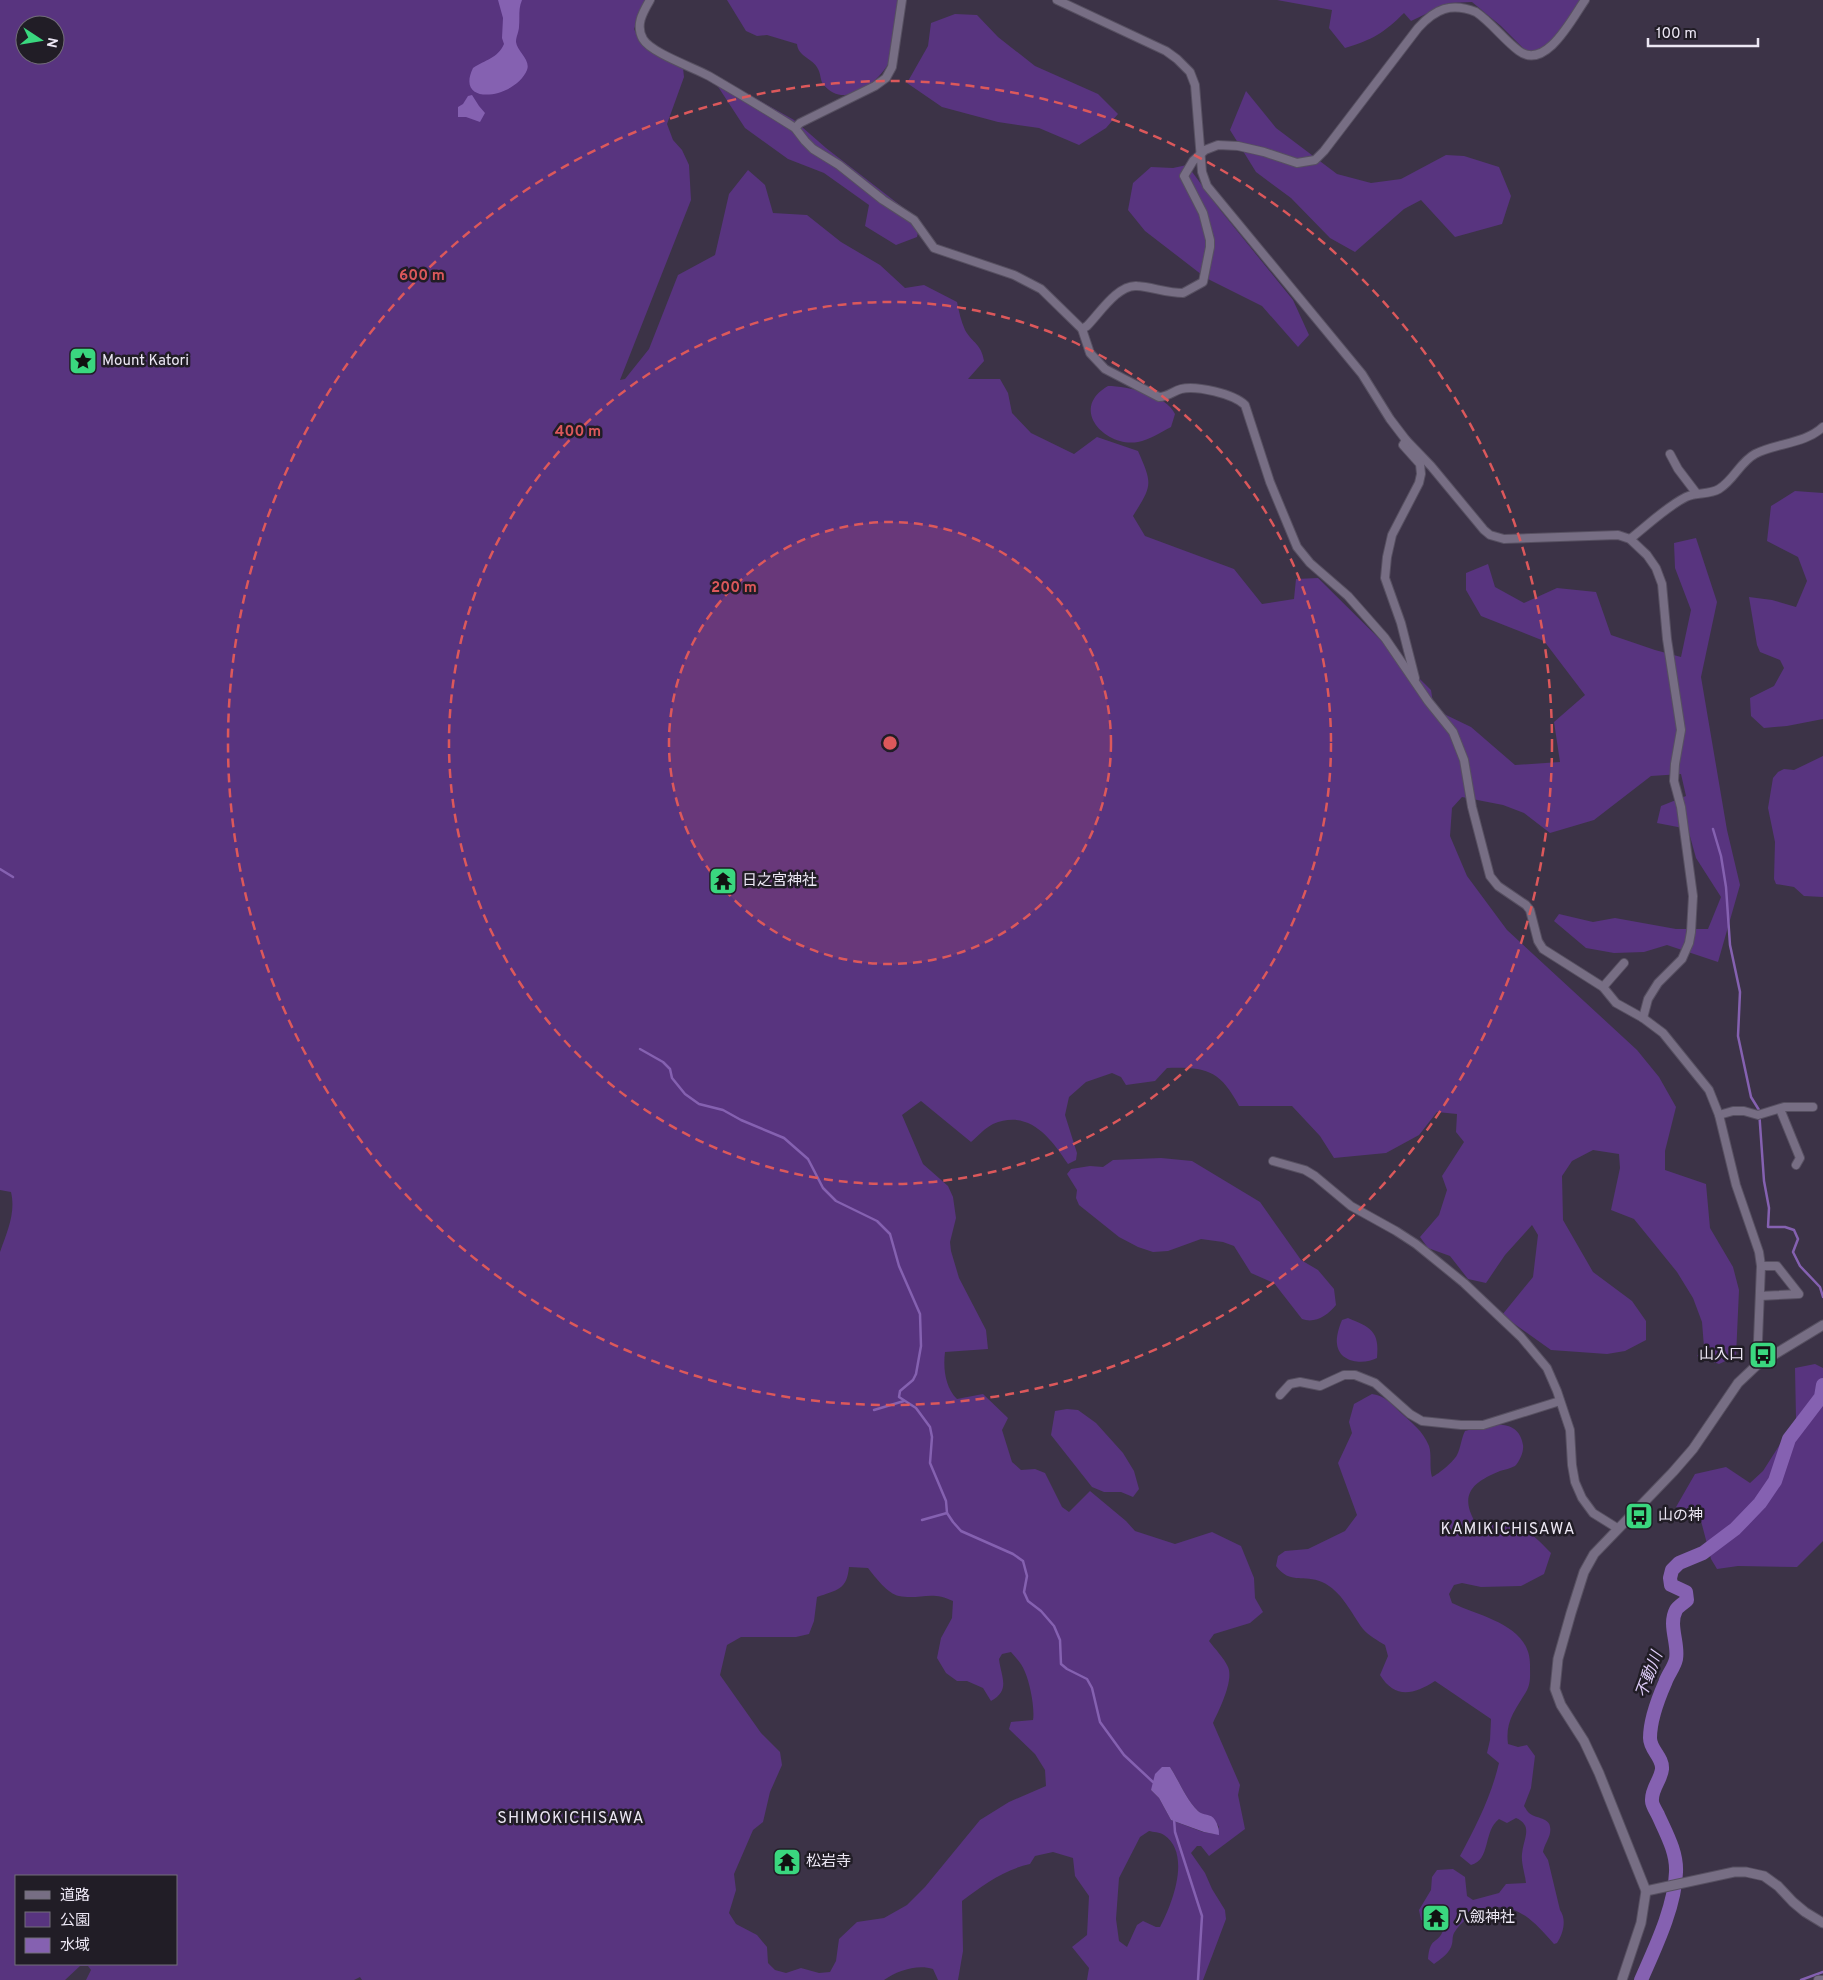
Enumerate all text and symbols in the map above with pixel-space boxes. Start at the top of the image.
north arrow [15,15,65,65]
scale bar [1648,15,1758,47]
text: 100 m [1656,25,1697,44]
text: N [42,36,61,49]
text: 600 m [399,267,445,286]
place icon: Mount Katori [68,346,98,376]
place label: Mount Katori [102,352,189,371]
text: 400 m [555,423,601,442]
text: 200 m [711,579,757,598]
centre of rings [881,734,899,752]
temple icon: 日之宮神社 [708,866,738,896]
place label: 日之宮神社 [742,872,817,891]
bus stop icon: 山入口 [1748,1340,1778,1370]
place label: 山入口 [1699,1346,1744,1365]
bus stop icon: 山の神 [1624,1501,1654,1531]
place label: 山の神 [1658,1507,1703,1526]
district label: KAMIKICHISAWA [1440,1520,1576,1540]
water label: 不動川 [1632,1647,1669,1701]
district label: SHIMOKICHISAWA [497,1809,645,1829]
temple icon: 松岩寺 [772,1847,802,1877]
place label: 松岩寺 [806,1853,851,1872]
legend [15,1875,178,1965]
text: 道路 [60,1887,90,1906]
temple icon: 八劔神社 [1421,1903,1451,1933]
place label: 八劔神社 [1455,1909,1515,1928]
text: 公園 [60,1912,90,1931]
text: 水域 [60,1937,90,1956]

